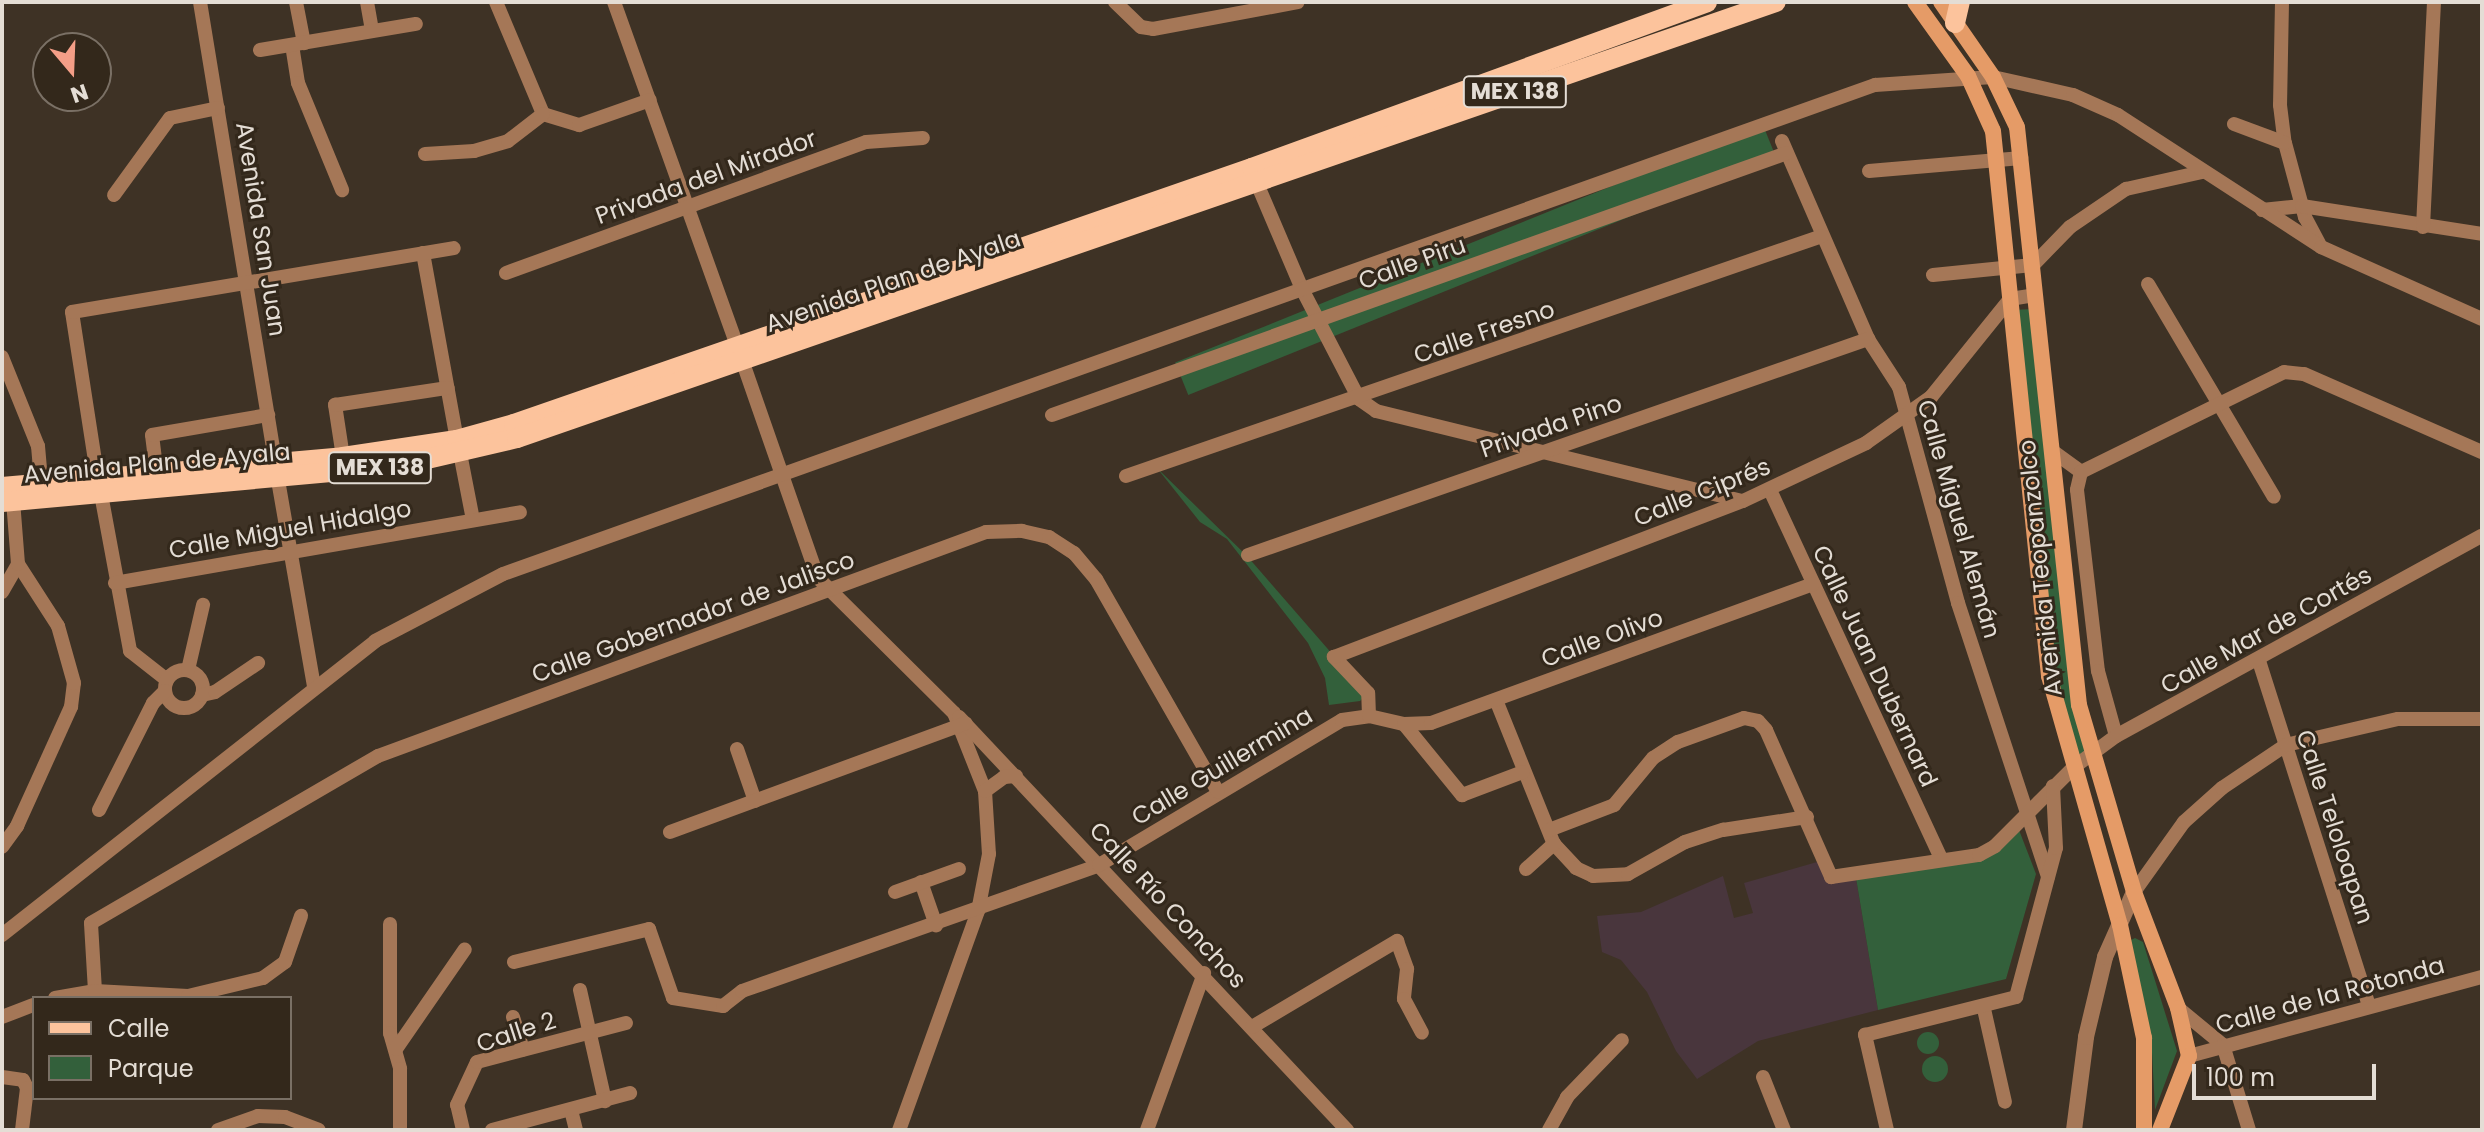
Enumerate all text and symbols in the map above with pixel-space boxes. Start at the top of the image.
north arrow [32,32,112,112]
road number: MEX 138 [1461,74,1569,110]
text: N [66,76,92,111]
street label: Avenida San Juan [230,120,292,338]
street label: Privada del Mirador [592,124,820,230]
street label: Avenida Plan de Ayala [762,224,1024,338]
street label: Calle Piru [1354,230,1470,296]
street label: Calle Fresno [1410,294,1558,370]
street label: Privada Pino [1476,388,1626,464]
street label: Calle Miguel Alemán [1911,397,2007,641]
street label: Avenida Plan de Ayala [22,437,292,489]
street label: Avenida Teopanzolco [2012,438,2068,698]
road number: MEX 138 [326,450,434,486]
street label: Calle Ciprés [1629,452,1775,532]
street label: Calle Miguel Hidalgo [167,493,413,565]
street label: Calle Juan Dubernard [1806,541,1944,791]
street label: Calle Gobernador de Jalisco [528,545,858,689]
street label: Calle Mar de Cortés [2156,560,2376,700]
street label: Calle Olivo [1537,603,1667,673]
street label: Calle Guillermina [1126,701,1318,831]
street label: Calle Teloloapan [2290,726,2380,928]
street label: Calle Río Conchos [1083,816,1253,994]
street label: Calle de la Rotonda [2212,951,2448,1039]
legend [32,996,292,1100]
street label: Calle 2 [473,1006,559,1058]
text: Calle [108,1012,169,1045]
scale bar [2196,1048,2380,1098]
text: Parque [108,1052,194,1085]
text: 100 m [2206,1061,2275,1094]

